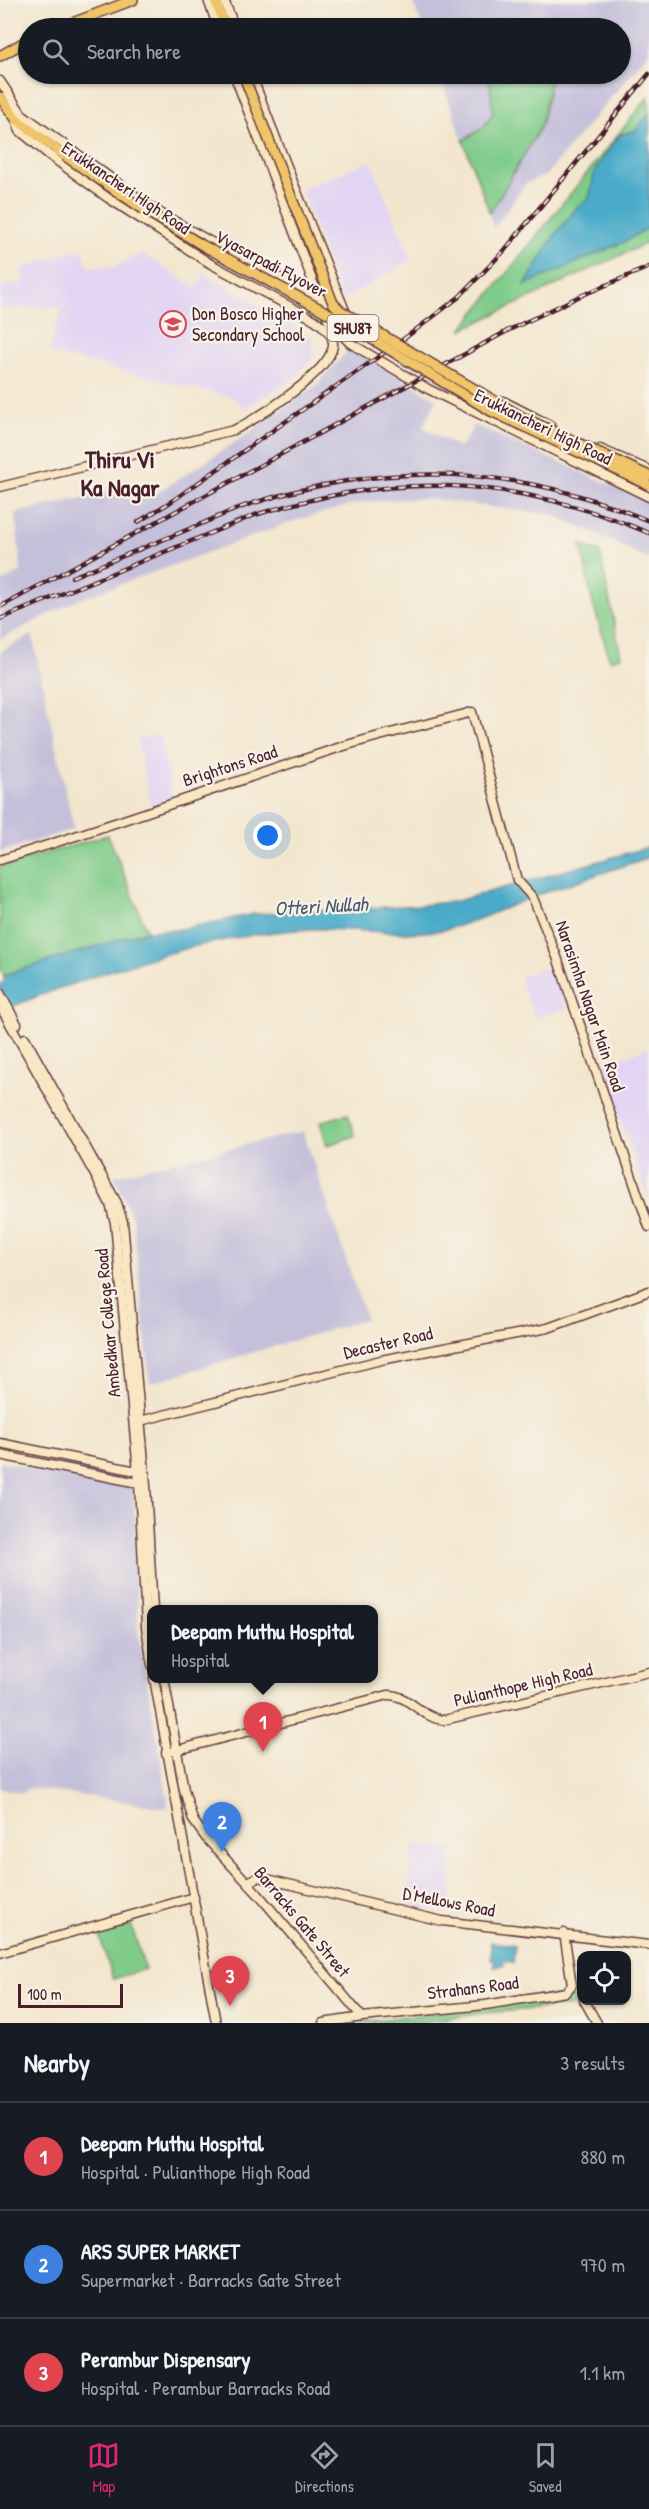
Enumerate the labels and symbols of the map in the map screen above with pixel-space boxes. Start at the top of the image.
street label: Erukkancheri High Road [57,135,196,240]
street label: Vyasarpadi Flyover [211,224,332,304]
place label: Don Bosco Higher Secondary School [192,301,305,347]
school or university icon: Don Bosco Higher Secondary School [158,309,188,339]
road number: SHU87 [328,315,378,341]
street label: Erukkancheri High Road [470,382,616,471]
district label: Thiru Vi Ka Nagar [81,443,160,504]
street label: Brightons Road [179,739,280,793]
your location [253,821,282,850]
water label: Otteri Nullah [274,889,370,921]
street label: Narasimha Nagar Main Road [550,917,631,1094]
street label: Ambedkar College Road [89,1248,126,1398]
street label: Decaster Road [341,1320,435,1365]
street label: Pulianthope High Road [451,1656,595,1713]
pin: 1 [244,1702,282,1752]
pin: 2 [202,1802,242,1852]
street label: Barracks Gate Street [249,1861,357,1983]
street label: D'Mellows Road [401,1880,497,1923]
pin: 3 [210,1956,250,2006]
street label: Strahans Road [426,1970,520,2006]
scale bar [18,1981,123,2008]

